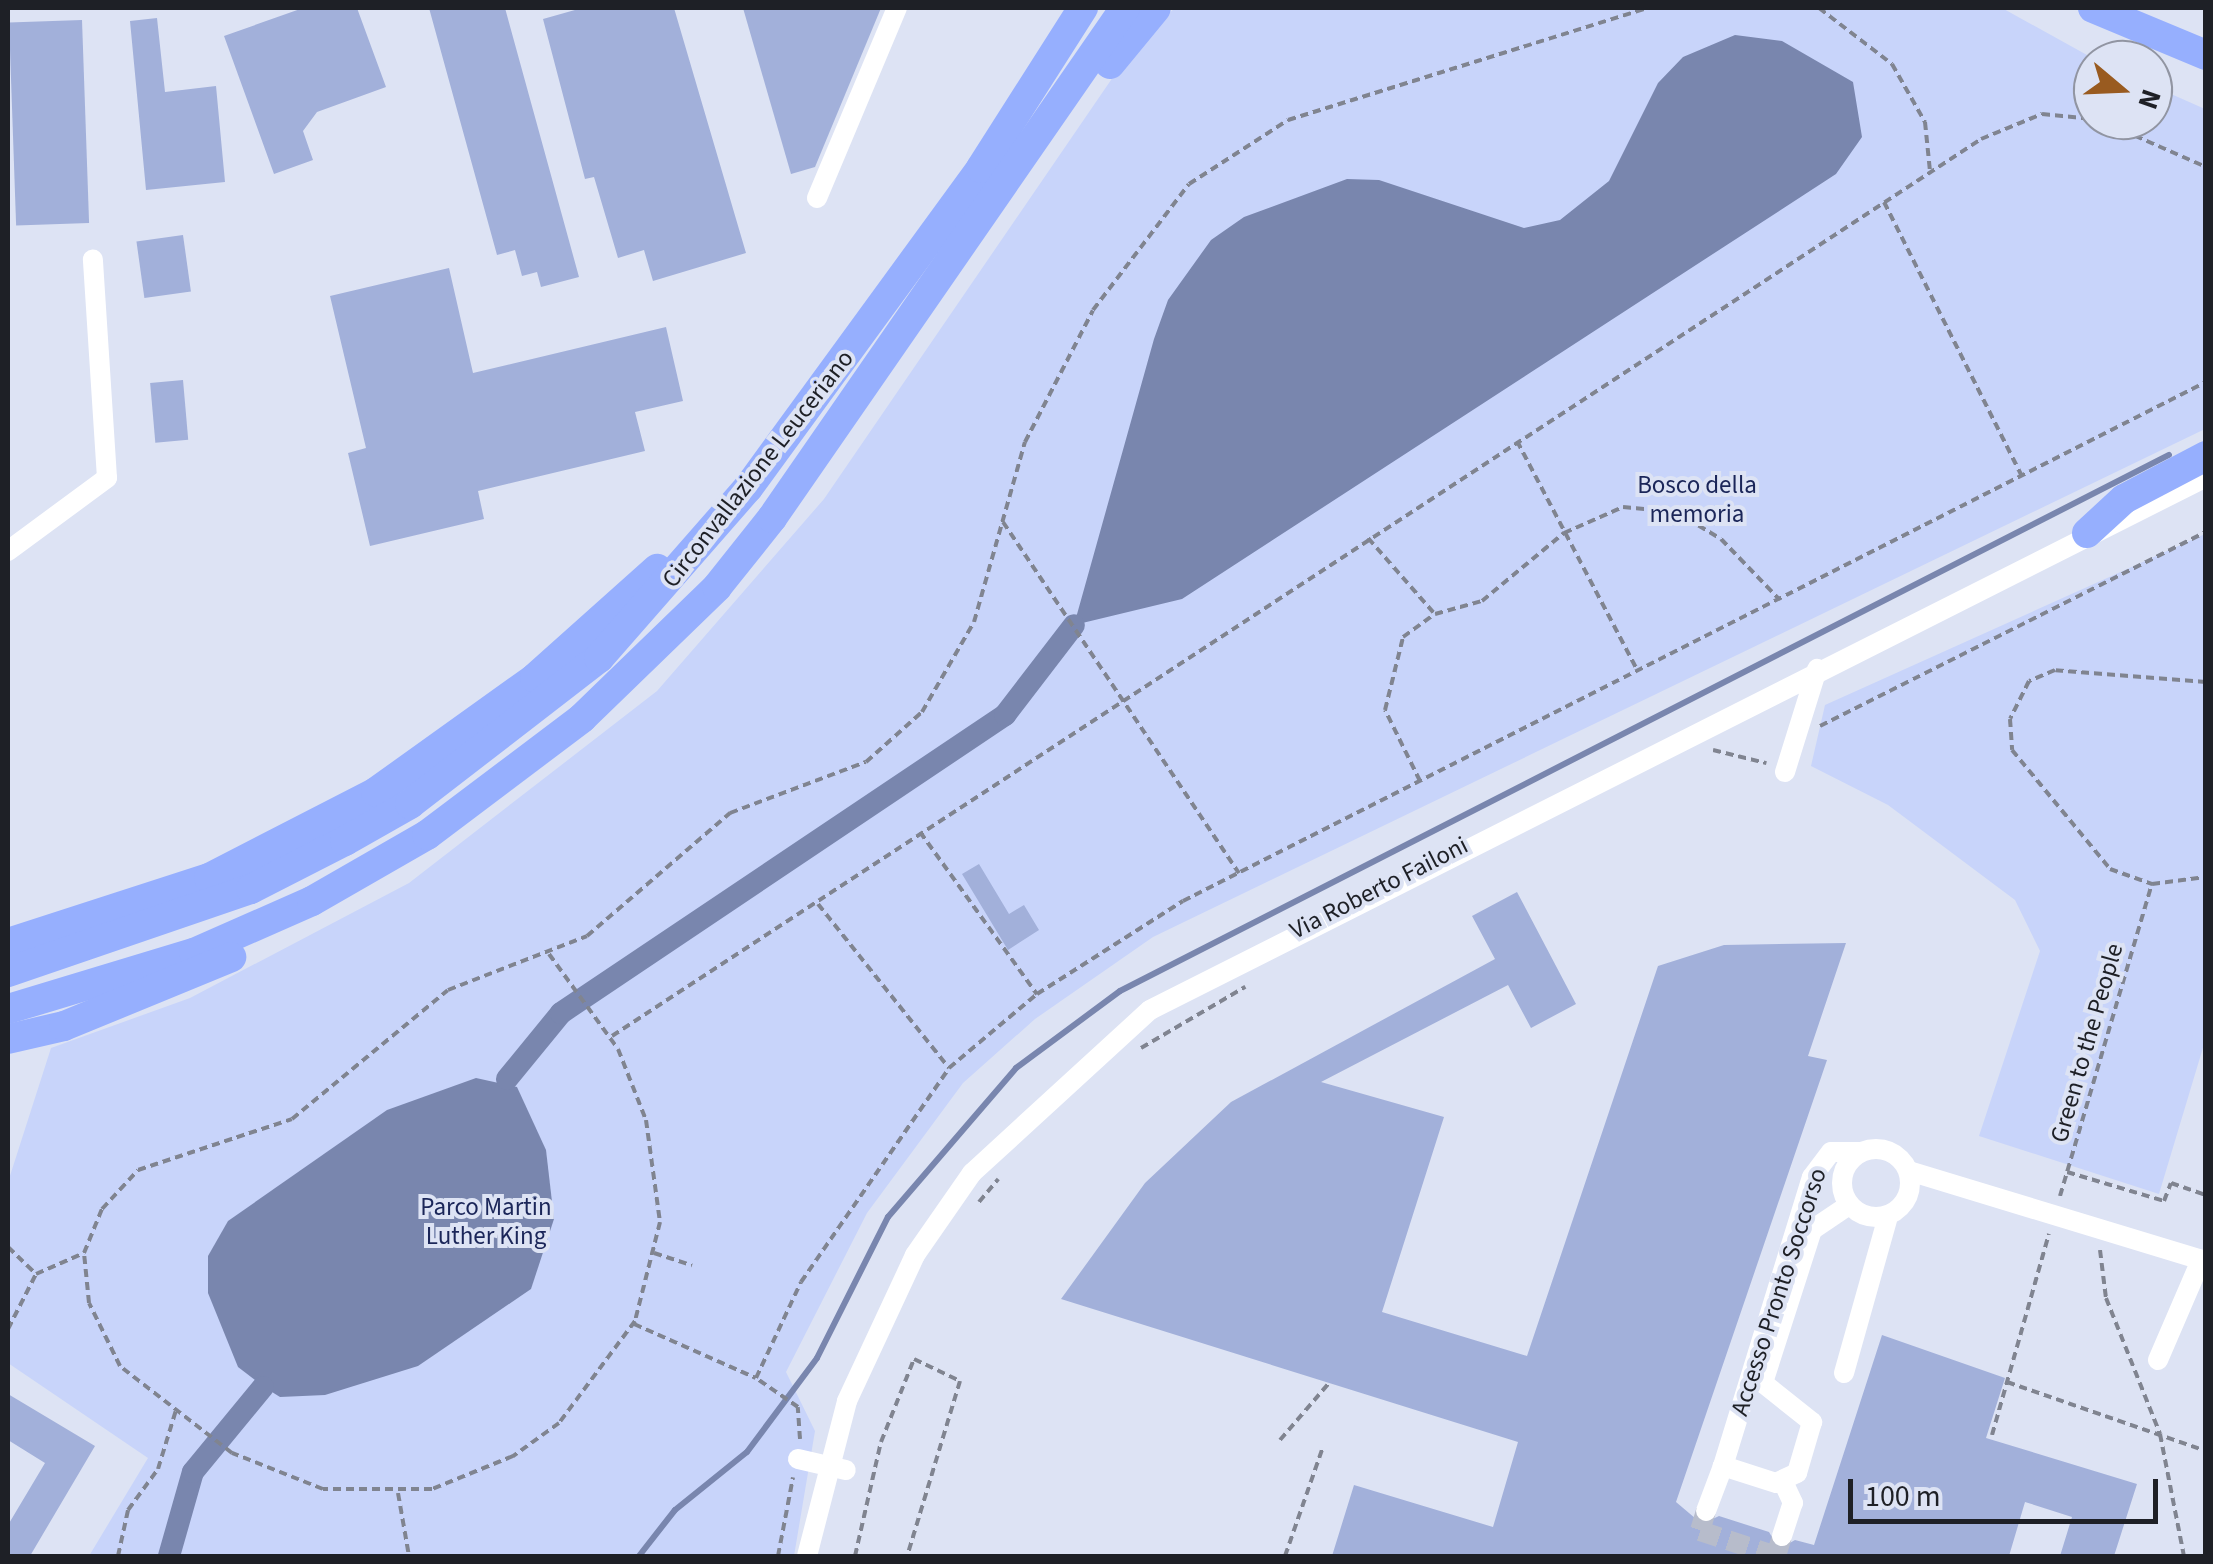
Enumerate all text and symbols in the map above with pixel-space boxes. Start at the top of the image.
north arrow [2073,40,2173,140]
text: N [2128,84,2171,114]
street label: Circonvallazione Leuceriano [656,344,860,594]
park label: Bosco della memoria [1637,471,1757,530]
street label: Via Roberto Failoni [1285,830,1473,946]
street label: Green to the People [2044,940,2130,1146]
street label: Accesso Pronto Soccorso [1725,1164,1833,1420]
park label: Parco Martin Luther King [420,1193,552,1252]
scale bar [1853,1459,2163,1521]
text: 100 m [1865,1475,1941,1518]

